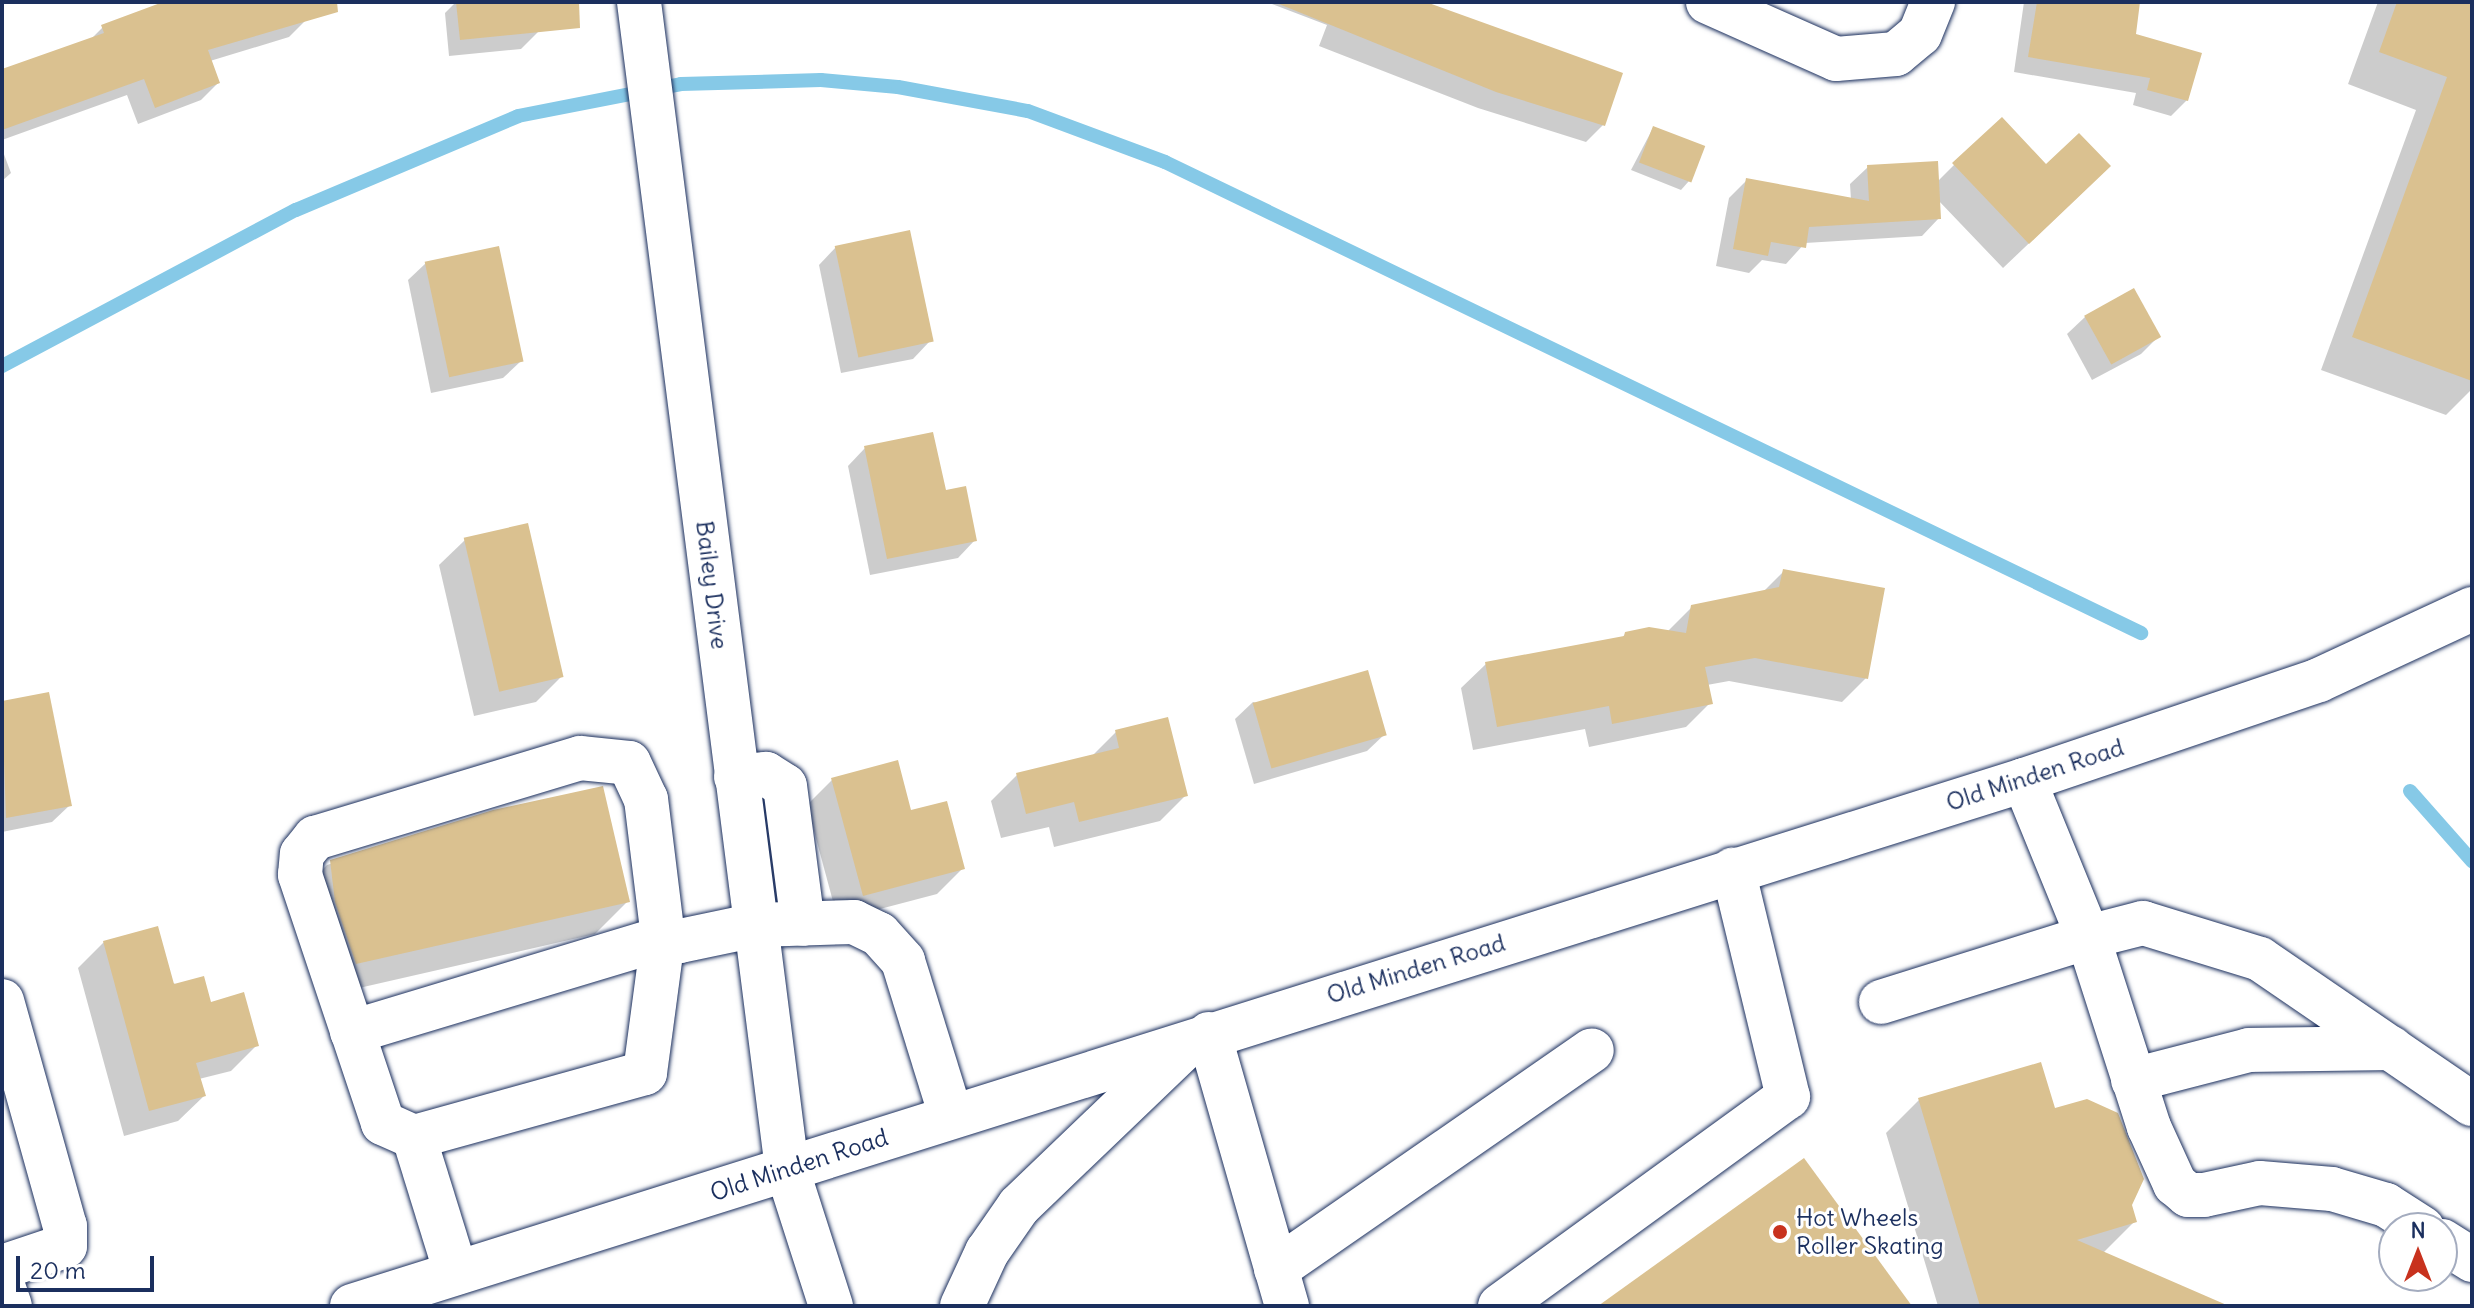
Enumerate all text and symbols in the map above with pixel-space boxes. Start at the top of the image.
street label: Bailey Drive [690,519,734,651]
street label: Old Minden Road [1942,733,2128,817]
street label: Old Minden Road [1323,928,1509,1010]
street label: Old Minden Road [706,1123,892,1207]
place label: Hot Wheels Roller Skating [1796,1204,1944,1260]
north arrow [2378,1212,2458,1292]
text: N [2410,1216,2426,1244]
marker: Hot Wheels Roller Skating [1771,1223,1789,1241]
scale bar [20,1240,158,1290]
text: 20 m [30,1255,86,1285]

